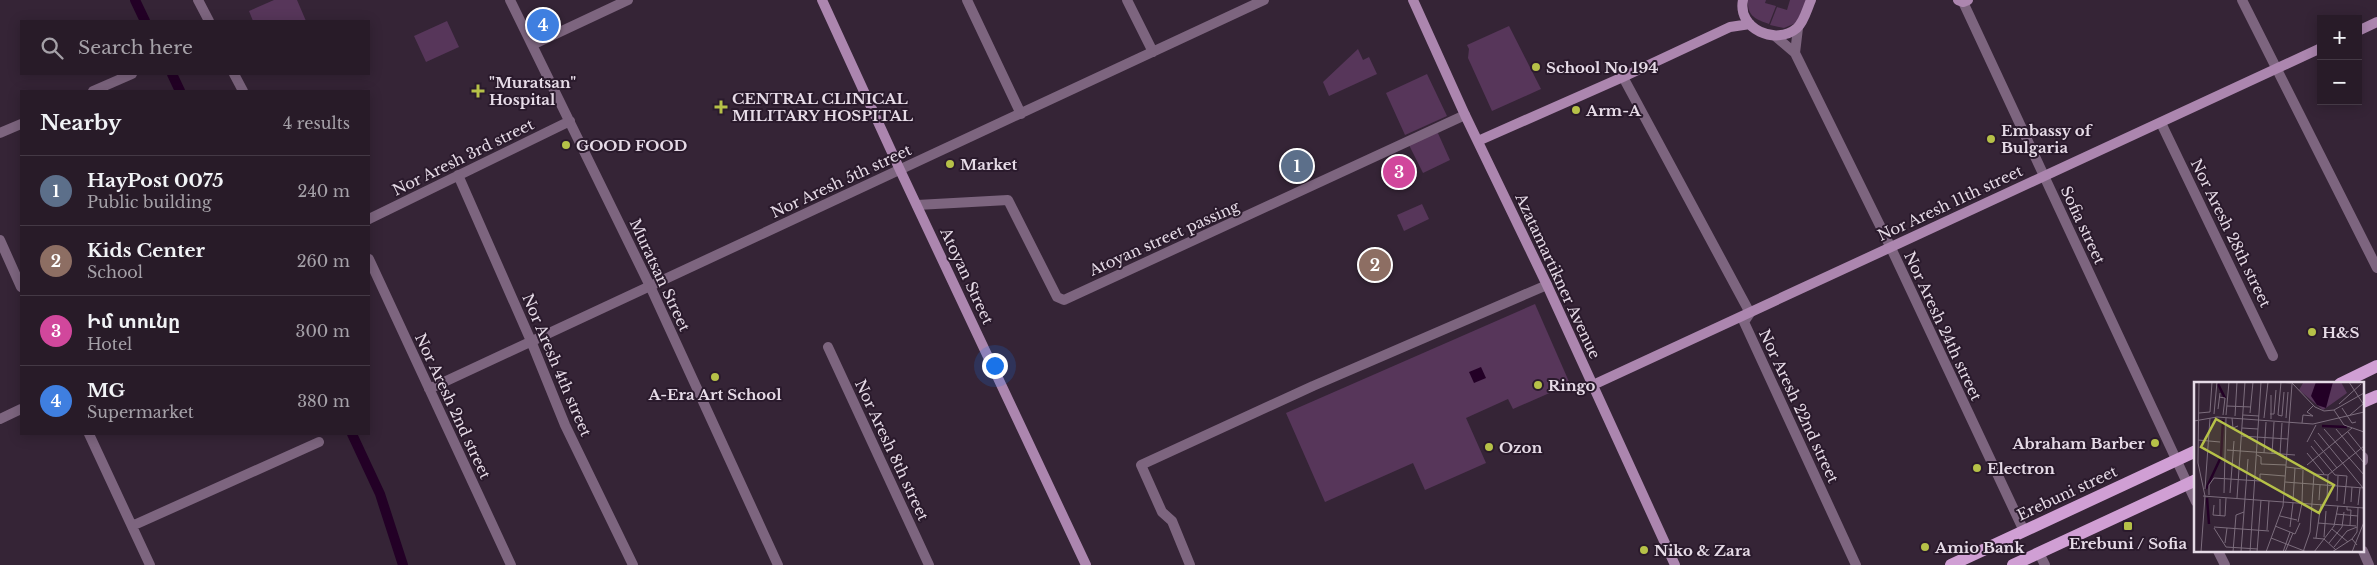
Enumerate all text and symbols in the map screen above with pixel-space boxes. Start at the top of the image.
pin: 4 [527,6,559,44]
map controls [2317,15,2362,105]
button: + [2317,15,2362,60]
search box [20,20,370,75]
icon: search [38,34,66,62]
text: Search here [78,36,193,59]
place label: School No 194 [1546,58,1658,77]
button: − [2317,60,2362,105]
marker: School No 194 [1530,61,1542,73]
place label: "Muratsan" Hospital [489,73,576,109]
marker: "Muratsan" Hospital [471,84,485,98]
place label: CENTRAL CLINICAL MILITARY HOSPITAL [732,89,914,125]
marker: CENTRAL CLINICAL MILITARY HOSPITAL [714,100,728,114]
place label: Arm-A [1585,101,1642,120]
marker: Arm-A [1570,104,1582,116]
text: Nearby [40,110,121,136]
text: 4 results [283,113,350,133]
street label: Nor Aresh 3rd street [389,114,537,200]
place label: Embassy of Bulgaria [2001,121,2094,157]
marker: Embassy of Bulgaria [1985,133,1997,145]
place label: GOOD FOOD [576,136,687,155]
marker: GOOD FOOD [560,139,572,151]
street label: Nor Aresh 5th street [768,140,915,222]
pin: 1 [1281,147,1313,185]
pin: 3 [1383,153,1415,191]
place label: Market [960,155,1018,174]
street label: Nor Aresh 28th street [2187,156,2275,311]
marker: Market [944,158,956,170]
street label: Nor Aresh 11th street [1874,161,2026,245]
text: HayPost 0075 [87,169,224,192]
text: 1 [53,181,59,201]
text: 240 m [298,181,350,201]
street label: Sofia street [2057,183,2110,267]
street label: Azatamartikner Avenue [1511,189,1605,362]
text: Public building [87,192,212,212]
street label: Atoyan street passing [1085,196,1243,280]
street label: Muratsan Street [626,216,695,335]
street label: Atoyan Street [936,224,998,328]
text: Kids Center [87,239,205,262]
pin: 2 [1359,246,1391,284]
street label: Nor Aresh 24th street [1900,248,1986,404]
text: 2 [51,251,61,271]
text: 260 m [297,251,350,271]
text: School [87,262,143,282]
street label: Nor Aresh 4th street [518,291,596,440]
text: Իմ տունը [87,310,180,333]
text: 3 [51,321,61,341]
text: 300 m [296,321,350,341]
place label: H&S [2322,323,2360,342]
street label: Nor Aresh 22nd street [1755,326,1843,486]
marker: H&S [2306,326,2318,338]
street label: Nor Aresh 2nd street [411,330,495,482]
text: Hotel [87,334,132,354]
your location [982,353,1008,379]
marker: A-Era Art School [709,371,721,383]
street label: Nor Aresh 8th street [851,376,933,524]
place label: Ringo [1548,376,1596,395]
text: MG [87,379,125,402]
marker: Ringo [1532,379,1544,391]
inset map [2194,382,2364,552]
place label: A-Era Art School [648,385,782,404]
text: 4 [51,391,61,411]
text: 380 m [297,391,350,411]
text: Supermarket [87,402,194,422]
place label: Abraham Barber [2011,434,2146,453]
marker: Abraham Barber [2149,437,2161,449]
place label: Ozon [1499,438,1542,457]
marker: Ozon [1483,441,1495,453]
place label: Electron [1987,459,2055,478]
street label: Erebuni street [2014,461,2120,525]
marker: Electron [1971,462,1983,474]
marker: Erebuni / Sofia [2122,520,2134,532]
place label: Erebuni / Sofia [2069,534,2187,553]
place label: Amio Bank [1934,538,2026,557]
place label: Niko & Zara [1654,541,1751,560]
marker: Amio Bank [1919,541,1931,553]
marker: Niko & Zara [1638,544,1650,556]

